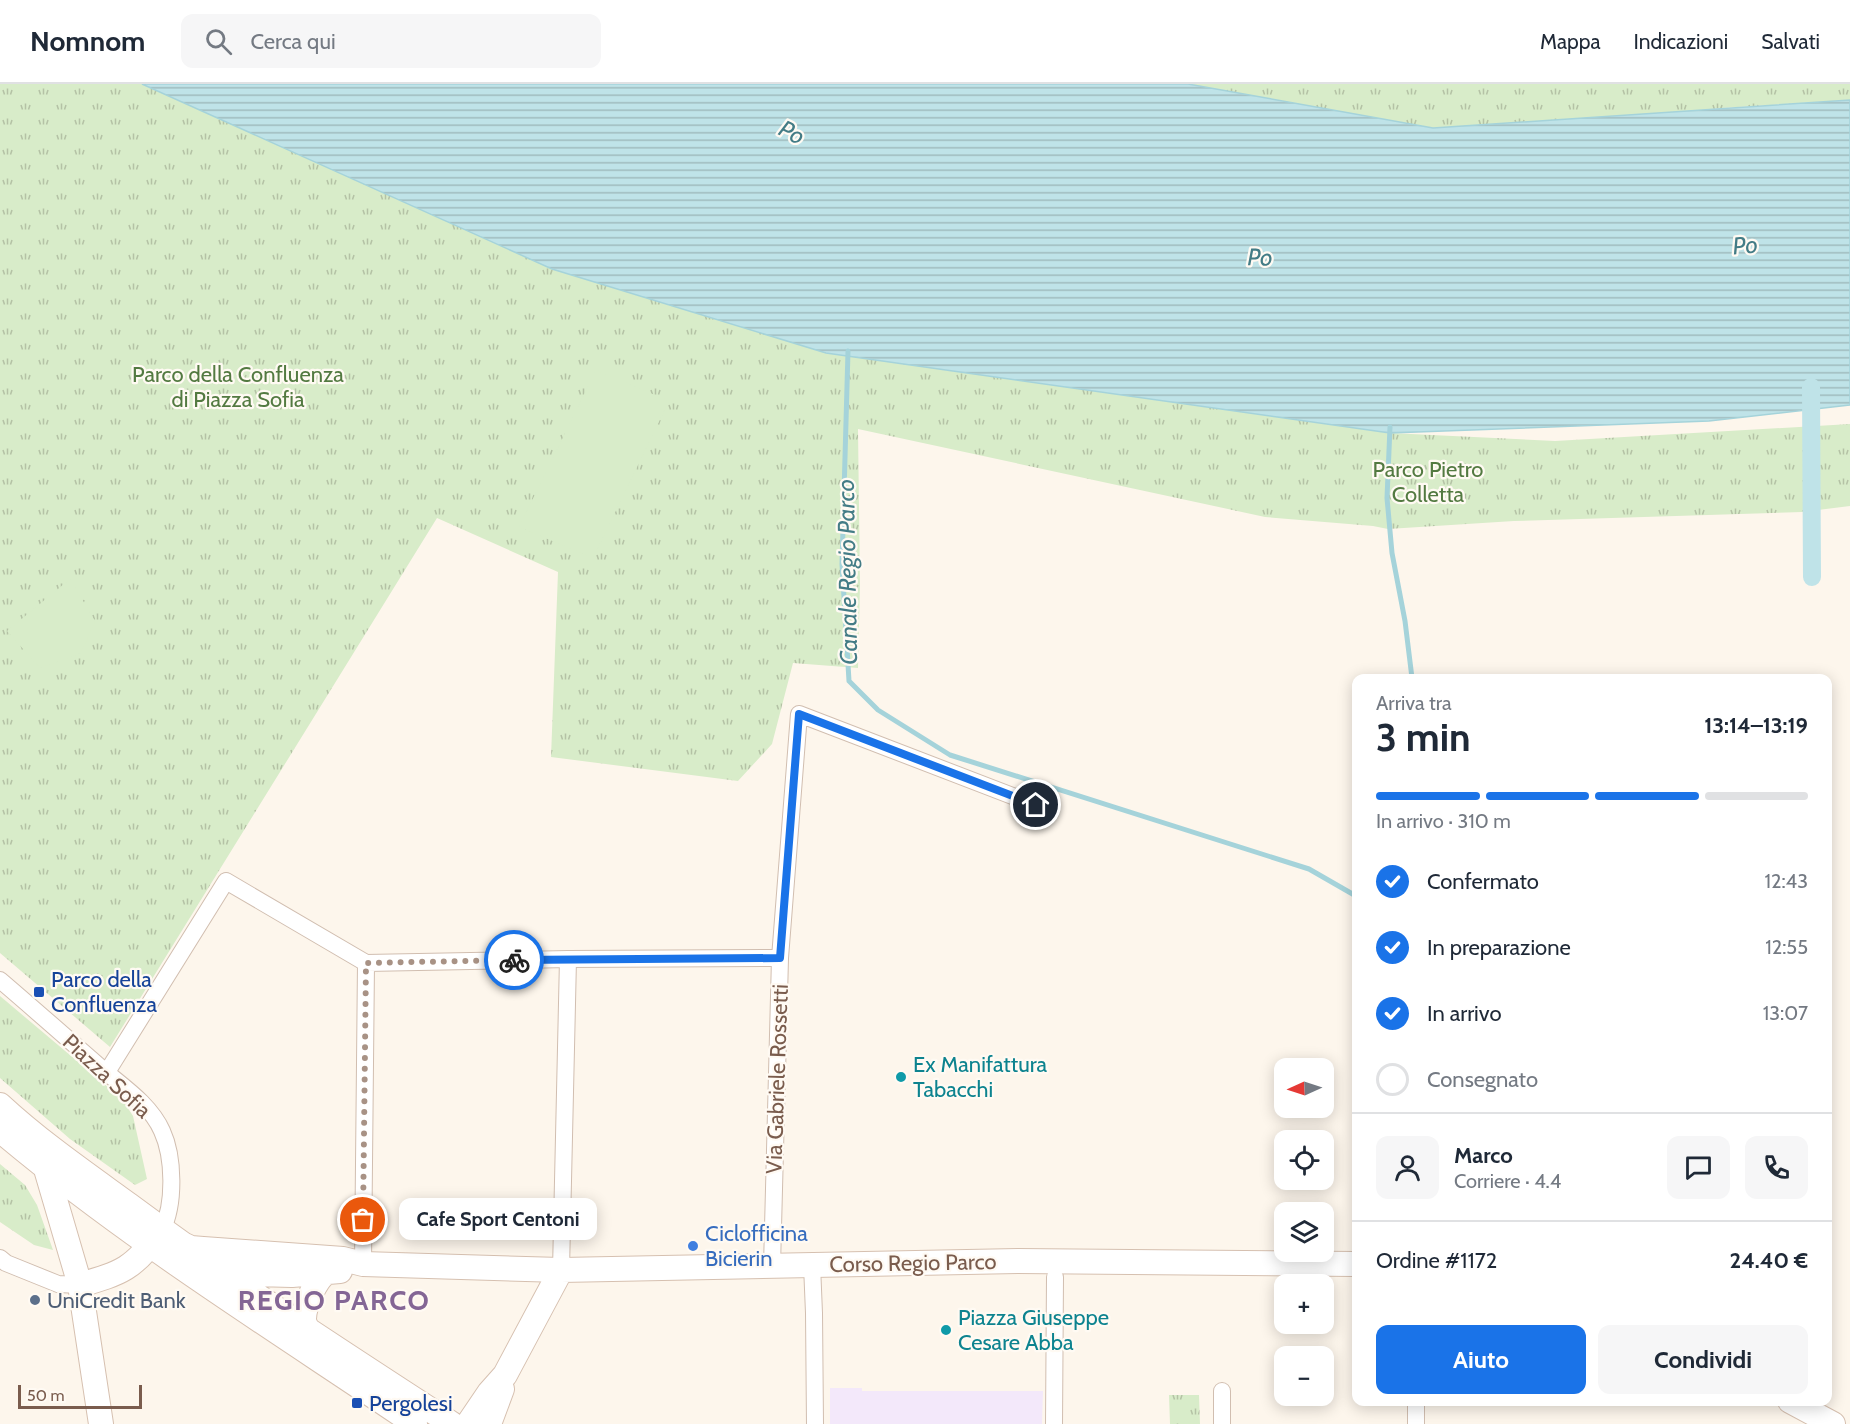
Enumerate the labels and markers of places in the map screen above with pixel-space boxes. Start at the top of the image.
pin [1010,779,1061,830]
place label: Parco della Confluenza [51,966,157,1018]
marker: Parco della Confluenza [32,985,46,999]
place label: Ex Manifattura Tabacchi [913,1051,1047,1103]
marker: Ex Manifattura Tabacchi [894,1070,908,1084]
pin [337,1194,388,1245]
callout: Cafe Sport Centoni [399,1199,597,1241]
place label: Ciclofficina Bicierin [705,1220,808,1272]
marker: Ciclofficina Bicierin [686,1239,700,1253]
place label: UniCredit Bank [47,1287,186,1314]
marker: UniCredit Bank [28,1293,42,1307]
place label: Piazza Giuseppe Cesare Abba [958,1304,1109,1356]
marker: Piazza Giuseppe Cesare Abba [939,1323,953,1337]
place label: Pergolesi [369,1390,453,1417]
marker: Pergolesi [350,1396,364,1410]

